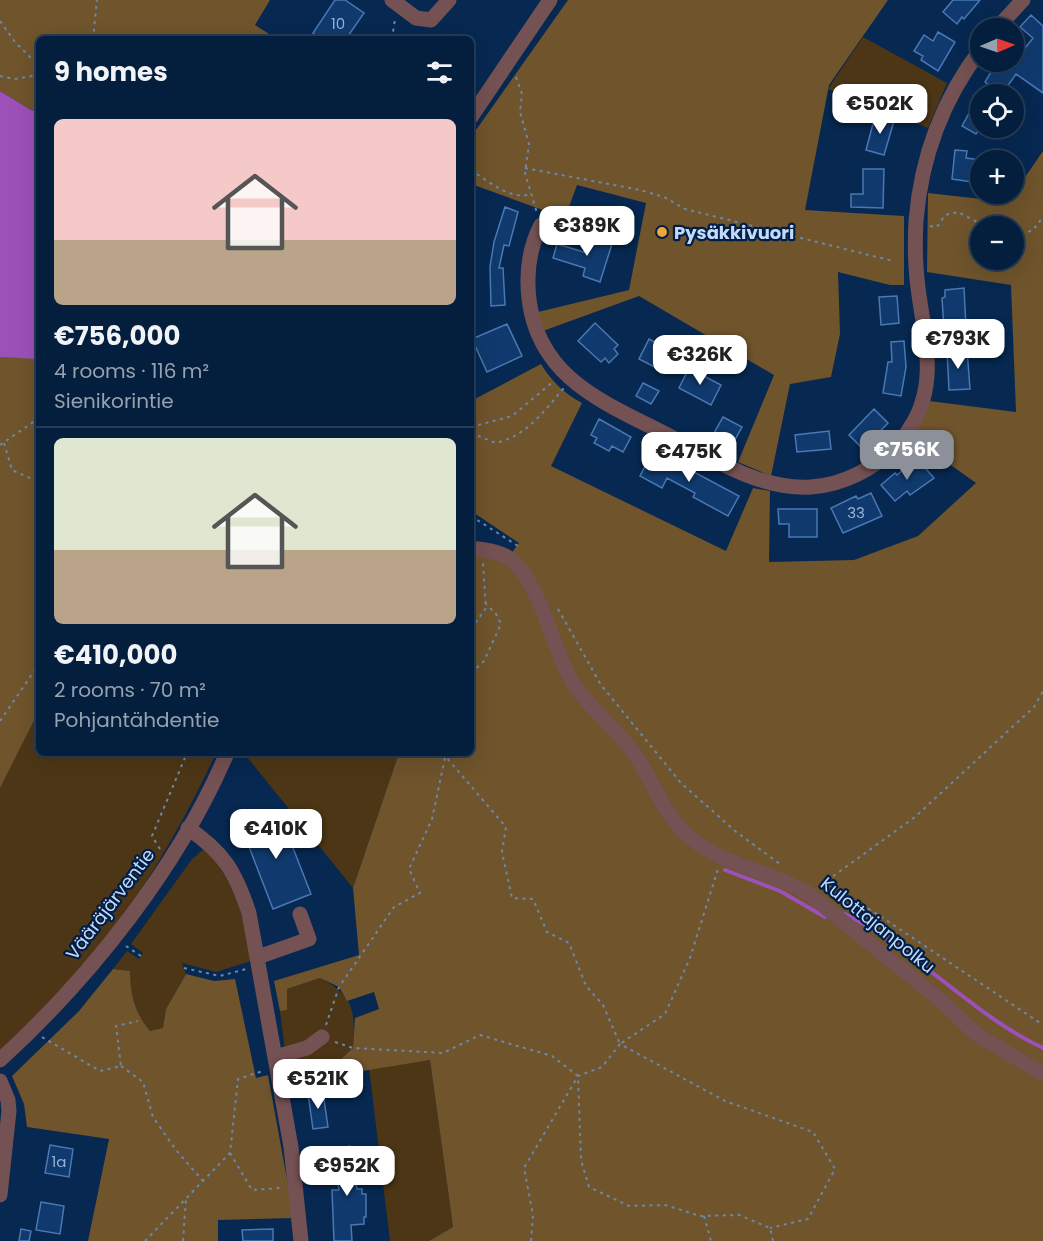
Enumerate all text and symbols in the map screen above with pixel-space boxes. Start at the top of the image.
house number: 10 [331,13,345,34]
north arrow [970,18,1024,72]
map controls [970,18,1024,270]
text: 9 homes [54,54,168,90]
icon: filters [423,56,456,89]
pin: €502K [838,84,922,135]
button: locate [970,84,1024,138]
text: €502K [846,89,914,117]
button: + [970,150,1024,204]
icon: home [201,158,309,266]
pin: €389K [545,206,629,257]
text: €389K [553,211,621,239]
button: − [970,216,1024,270]
place label: Pysäkkivuori [674,220,794,245]
marker: Pysäkkivuori [655,225,669,239]
text: €756,000 [54,318,180,354]
pin: €793K [916,319,1000,370]
text: €793K [926,324,990,352]
pin: €326K [658,335,742,386]
text: €326K [667,340,733,368]
text: 4 rooms · 116 m² [54,357,209,385]
text: Sienikorintie [54,387,174,415]
pin: €756K [865,430,949,481]
pin: €475K [647,432,731,483]
text: €756K [874,435,940,463]
text: €475K [655,437,723,465]
icon: home [201,477,309,585]
house number: 33 [847,502,865,523]
text: €410,000 [54,637,177,673]
text: 2 rooms · 70 m² [54,676,206,704]
text: Pohjantähdentie [54,706,219,734]
pin: €410K [234,809,318,860]
text: €410K [244,814,308,842]
street label: Vääräjärventie [60,843,160,965]
street label: Kulottajanpolku [816,871,940,979]
pin: €521K [276,1059,360,1110]
text: €521K [287,1064,349,1092]
pin: €952K [305,1146,389,1197]
house number: 1a [52,1151,66,1172]
text: €952K [314,1151,380,1179]

